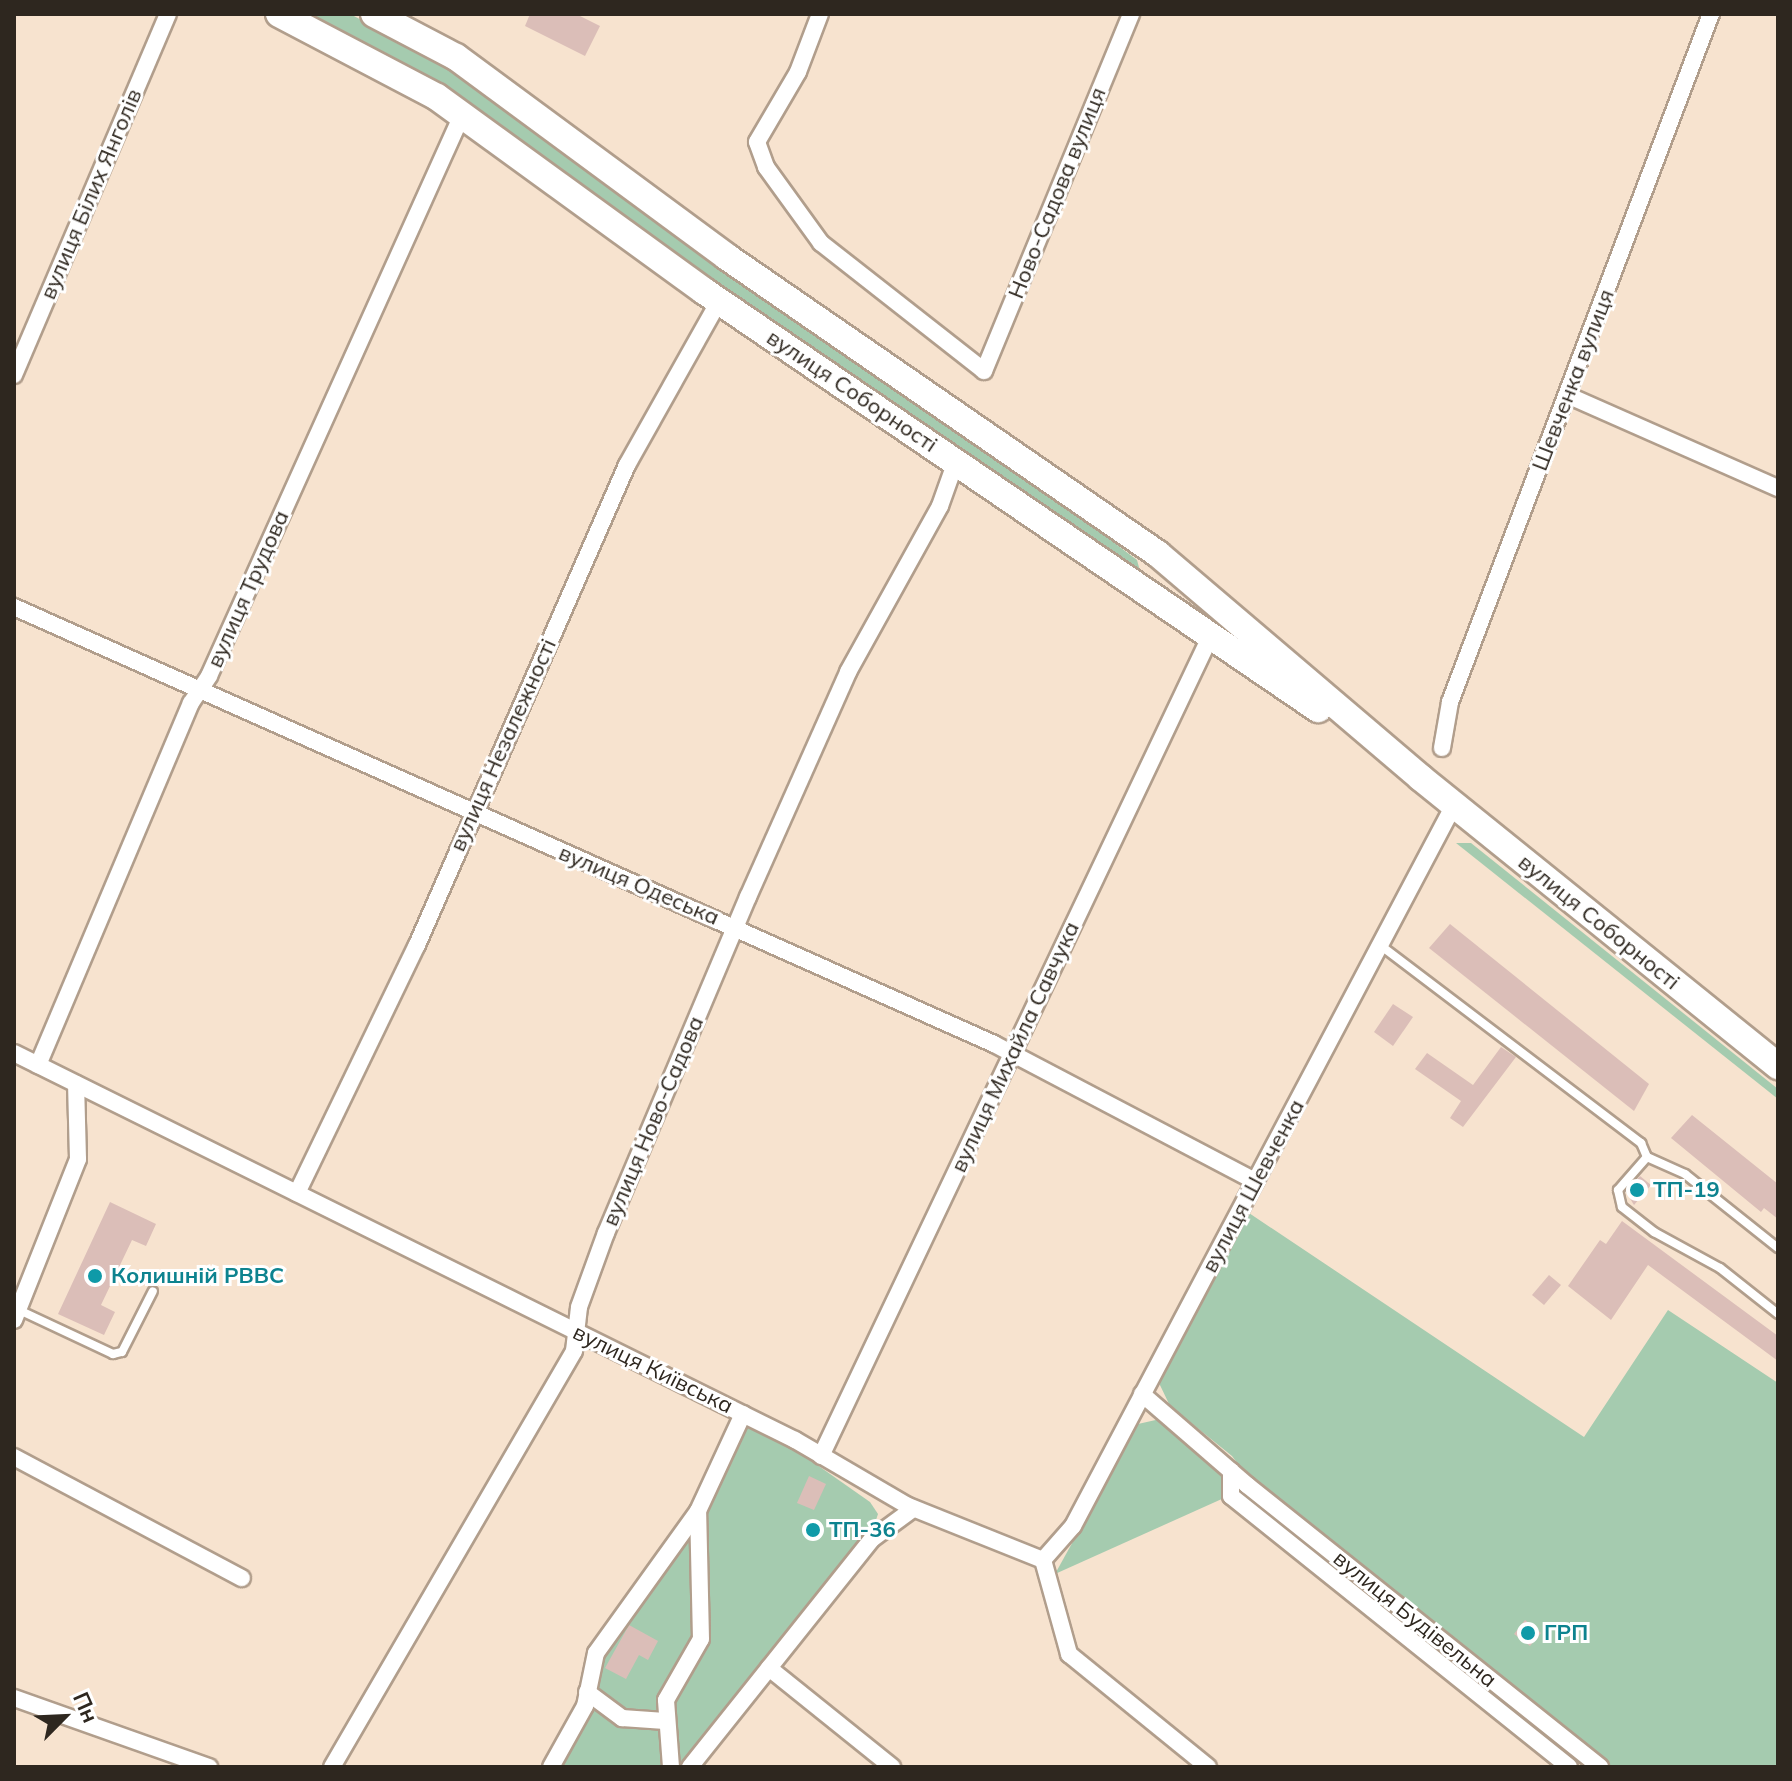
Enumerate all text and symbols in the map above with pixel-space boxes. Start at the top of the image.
street label: Ново-Садова вулиця [1003,84,1111,302]
street label: вулиця Білих Янголів [35,85,147,303]
street label: Шевченка вулиця [1526,286,1620,474]
street label: вулиця Соборності [762,324,942,458]
street label: вулиця Трудова [202,506,294,672]
street label: вулиця Незалежності [444,635,562,855]
street label: вулиця Одеська [555,839,723,931]
street label: вулиця Соборності [1513,849,1685,995]
street label: вулиця Михайла Савчука [945,918,1085,1176]
street label: вулиця Ново-Садова [597,1012,709,1230]
street label: вулиця Шевченка [1196,1095,1310,1277]
place label: ТП-19 [1653,1177,1720,1203]
marker: ТП-19 [1628,1181,1646,1199]
place label: Колишній РВВС [111,1263,284,1289]
marker: Колишній РВВС [86,1267,104,1285]
street label: вулиця Київська [569,1319,737,1419]
place label: ТП-36 [829,1517,896,1543]
marker: ТП-36 [804,1521,822,1539]
street label: вулиця Будівельна [1328,1545,1502,1693]
place label: ГРП [1544,1620,1588,1646]
marker: ГРП [1519,1624,1537,1642]
north arrow [24,1677,104,1757]
text: Пн [67,1688,105,1727]

